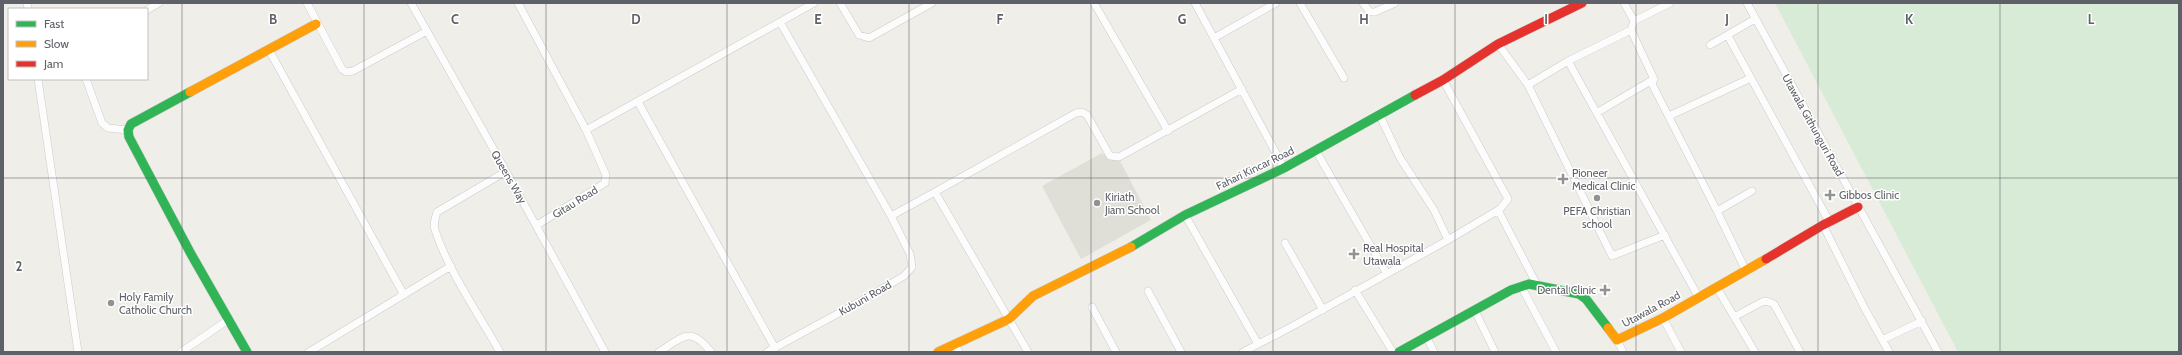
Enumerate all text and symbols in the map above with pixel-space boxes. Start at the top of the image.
legend [8,8,148,80]
text: B [269,11,277,27]
text: C [451,11,459,27]
text: D [631,11,641,27]
text: E [814,11,822,27]
text: F [997,11,1004,27]
text: G [1178,11,1187,27]
text: H [1359,11,1369,27]
text: I [1544,11,1548,27]
text: J [1724,11,1729,27]
text: K [1905,11,1914,27]
text: L [2088,11,2095,27]
text: Fast [44,16,64,31]
text: Slow [44,36,69,51]
text: Jam [43,56,63,71]
street label: Utawala Githunguri Road [1779,71,1847,179]
street label: Fahari Kincar Road [1214,143,1296,193]
street label: Queens Way [488,148,530,207]
place label: Pioneer Medical Clinic [1572,166,1635,193]
marker: Pioneer Medical Clinic [1557,173,1569,185]
street label: Gitau Road [550,183,600,221]
place label: Gibbos Clinic [1839,188,1899,202]
marker: Gibbos Clinic [1824,189,1836,201]
place label: Kiriath Jiam School [1104,190,1160,217]
marker: PEFA Christian school [1592,193,1602,203]
marker: Kiriath Jiam School [1092,198,1102,208]
place label: PEFA Christian school [1563,204,1631,231]
place label: Real Hospital Utawala [1363,241,1424,268]
marker: Real Hospital Utawala [1348,248,1360,260]
text: 2 [16,258,23,274]
street label: Kubuni Road [836,277,894,319]
place label: Dental Clinic [1537,283,1596,297]
marker: Dental Clinic [1599,284,1611,296]
street label: Utawala Road [1619,288,1683,330]
place label: Holy Family Catholic Church [119,290,192,317]
marker: Holy Family Catholic Church [106,298,116,308]

